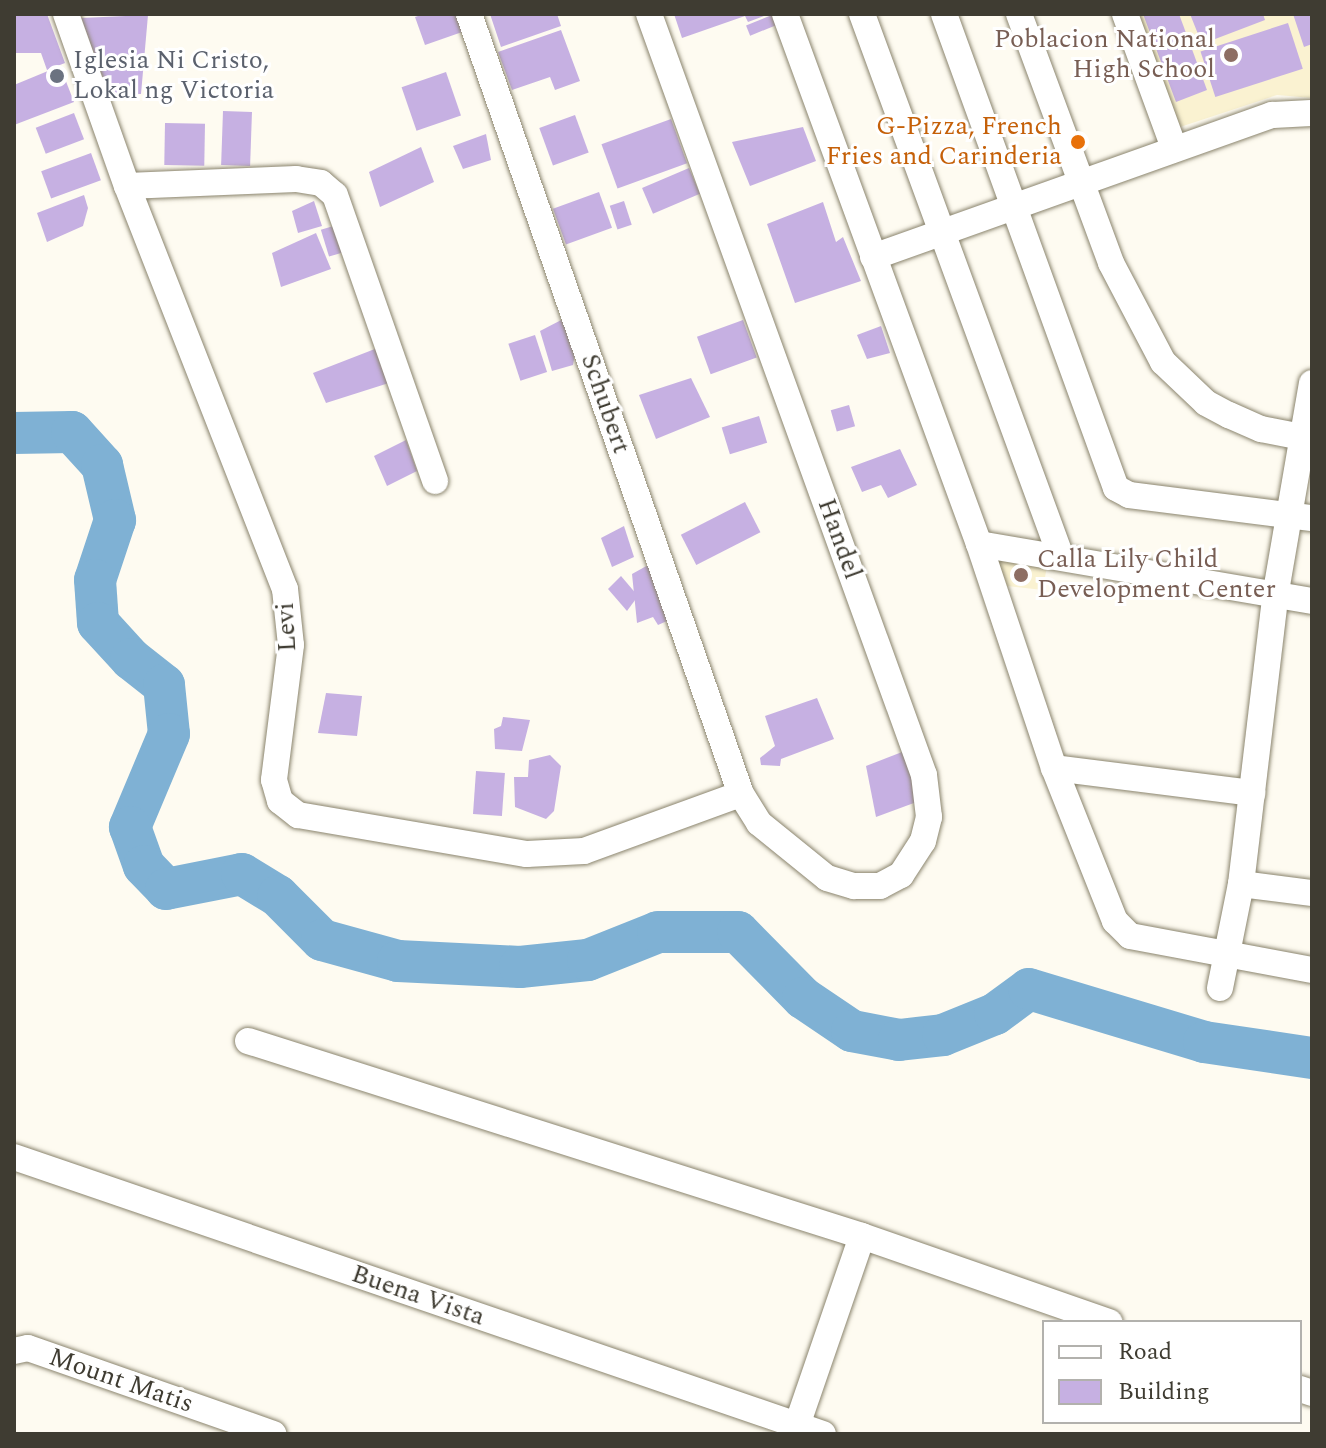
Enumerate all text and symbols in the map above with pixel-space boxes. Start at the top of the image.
place label: Poblacion National High School [994,24,1215,86]
place label: Iglesia Ni Cristo, Lokal ng Victoria [73,45,274,106]
marker: Poblacion National High School [1222,46,1240,64]
marker: Iglesia Ni Cristo, Lokal ng Victoria [48,67,66,85]
place label: G-Pizza, French Fries and Carinderia [826,111,1062,172]
marker: G-Pizza, French Fries and Carinderia [1069,133,1087,151]
street label: Schubert [573,350,637,458]
street label: Handel [810,494,868,584]
place label: Calla Lily Child Development Center [1037,544,1276,606]
marker: Calla Lily Child Development Center [1012,566,1030,584]
street label: Levi [270,601,304,653]
street label: Buena Vista [347,1259,489,1333]
legend [1042,1320,1302,1424]
text: Road [1118,1334,1172,1370]
street label: Mount Matis [45,1342,197,1420]
text: Building [1118,1374,1210,1410]

